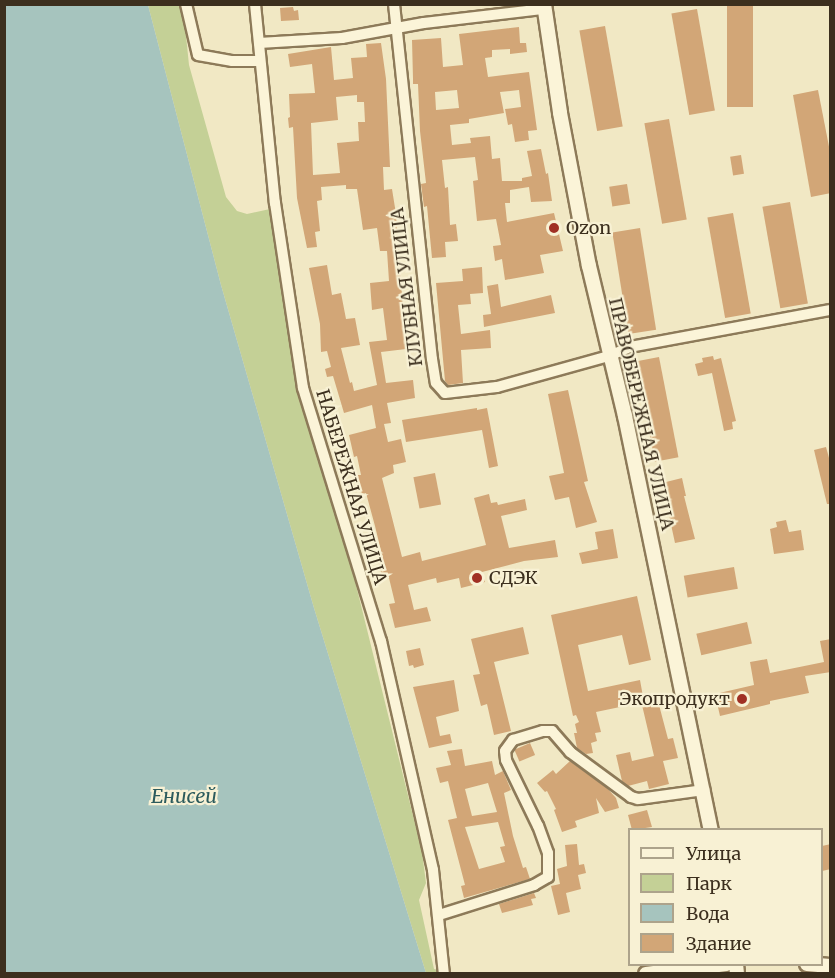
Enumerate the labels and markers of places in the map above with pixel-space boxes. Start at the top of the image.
place label: Ozon [566,217,611,239]
marker: Ozon [547,221,561,235]
place label: СДЭК [489,567,538,589]
marker: СДЭК [470,571,484,585]
place label: Экопродукт [619,688,730,710]
marker: Экопродукт [735,692,749,706]

